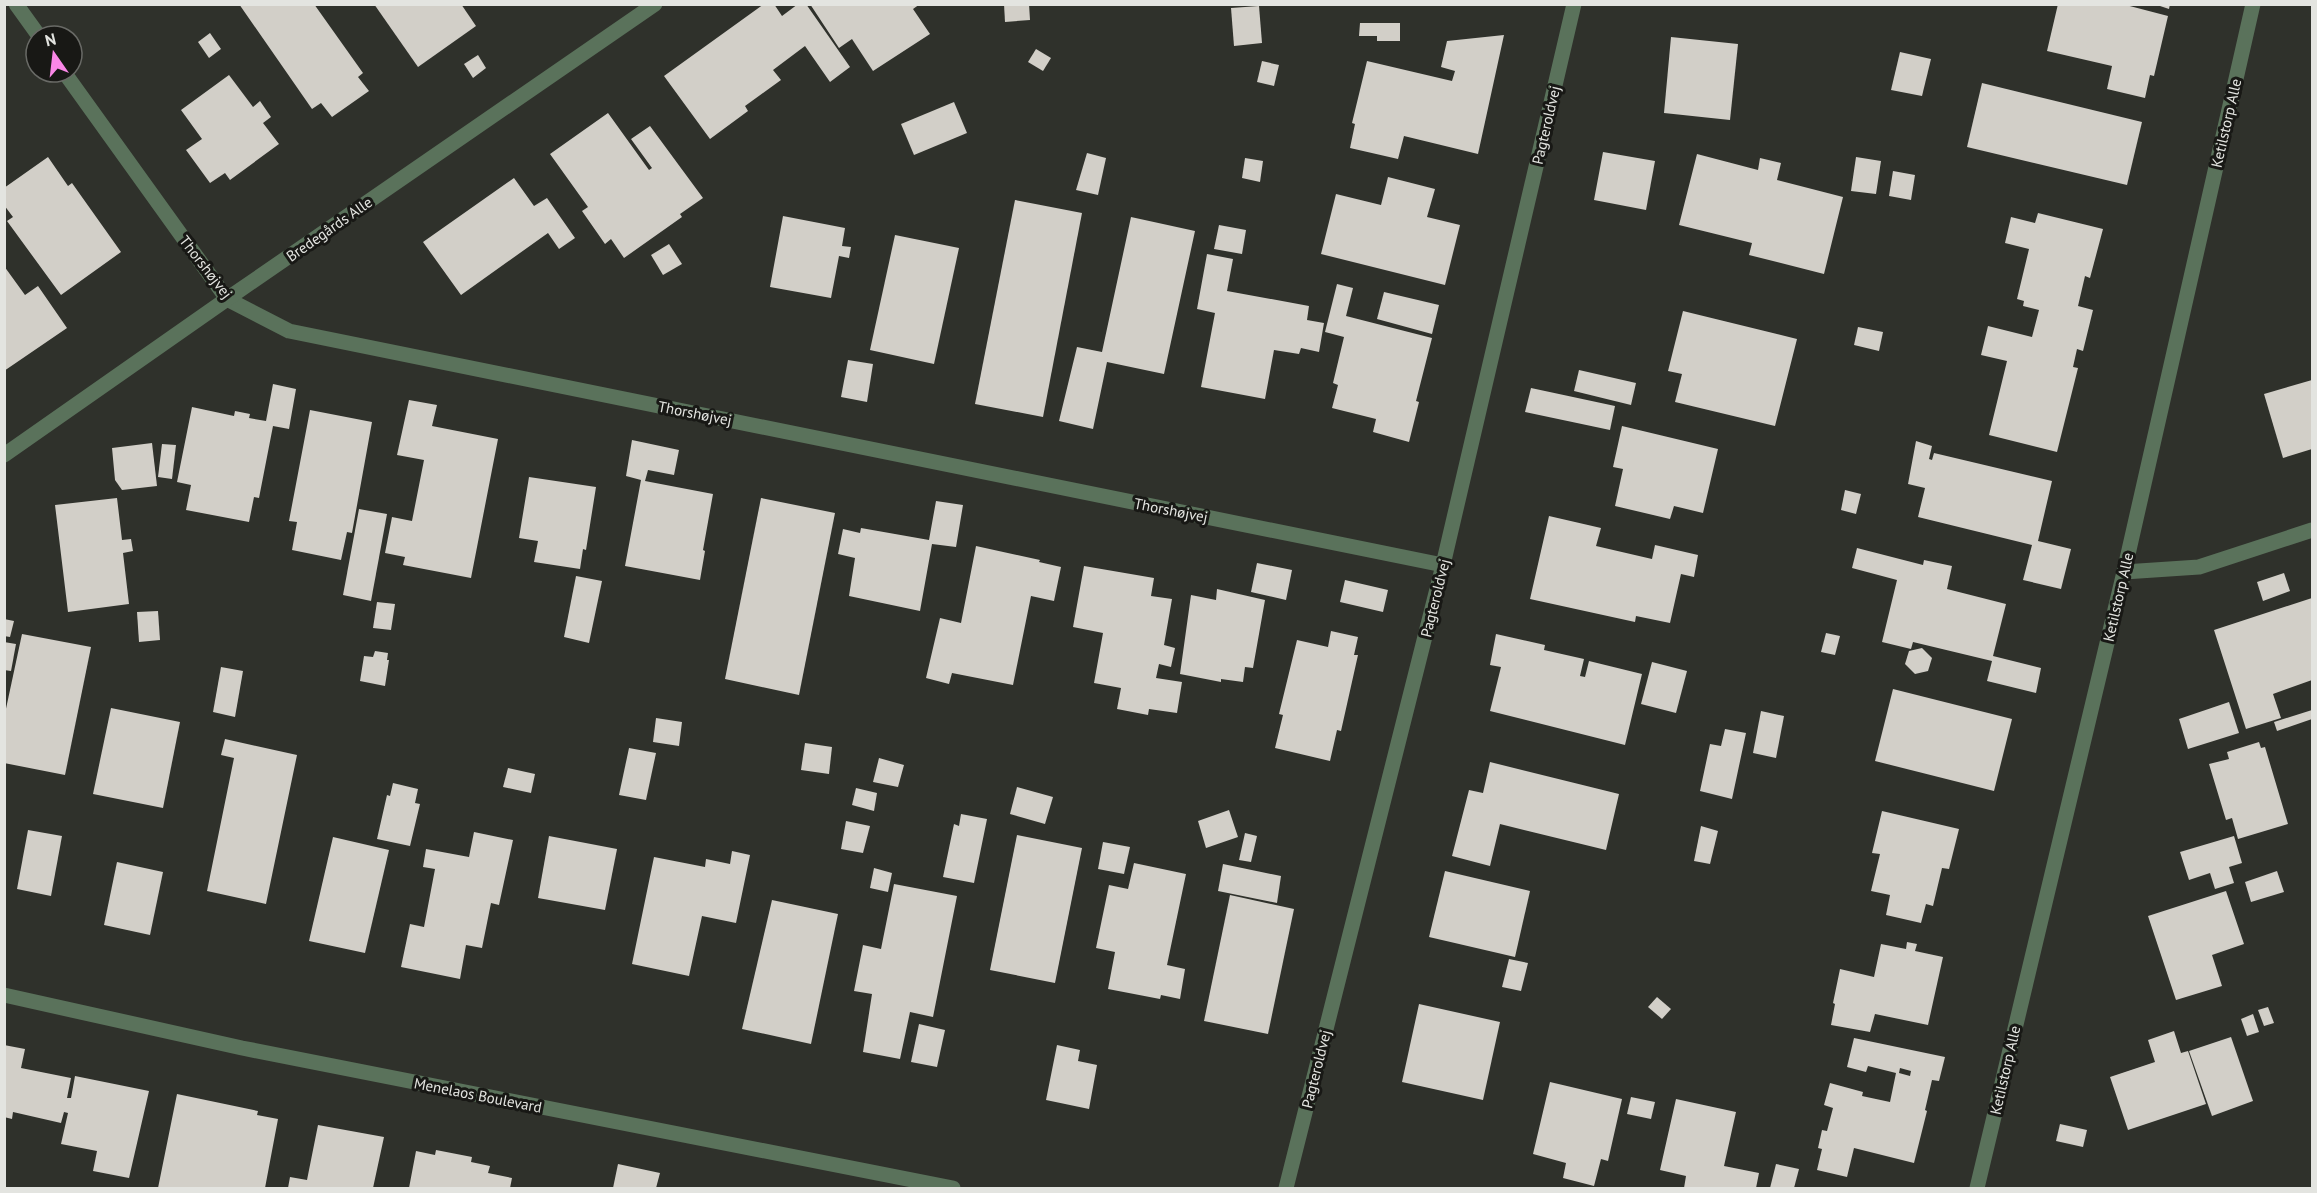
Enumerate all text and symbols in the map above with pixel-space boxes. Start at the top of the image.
north arrow [24,24,84,84]
text: N [43,28,58,50]
street label: Ketilstorp Alle [2207,77,2245,169]
street label: Pagteroldvej [1528,84,1564,166]
street label: Bredegårds Alle [282,192,376,266]
street label: Thorshøjvej [175,232,237,302]
street label: Thorshøjvej [656,397,734,429]
street label: Thorshøjvej [1132,494,1210,526]
street label: Ketilstorp Alle [2099,551,2137,643]
street label: Pagteroldvej [1416,557,1454,639]
street label: Ketilstorp Alle [1986,1024,2024,1116]
street label: Pagteroldvej [1297,1028,1335,1110]
street label: Menelaos Boulevard [412,1073,544,1117]

